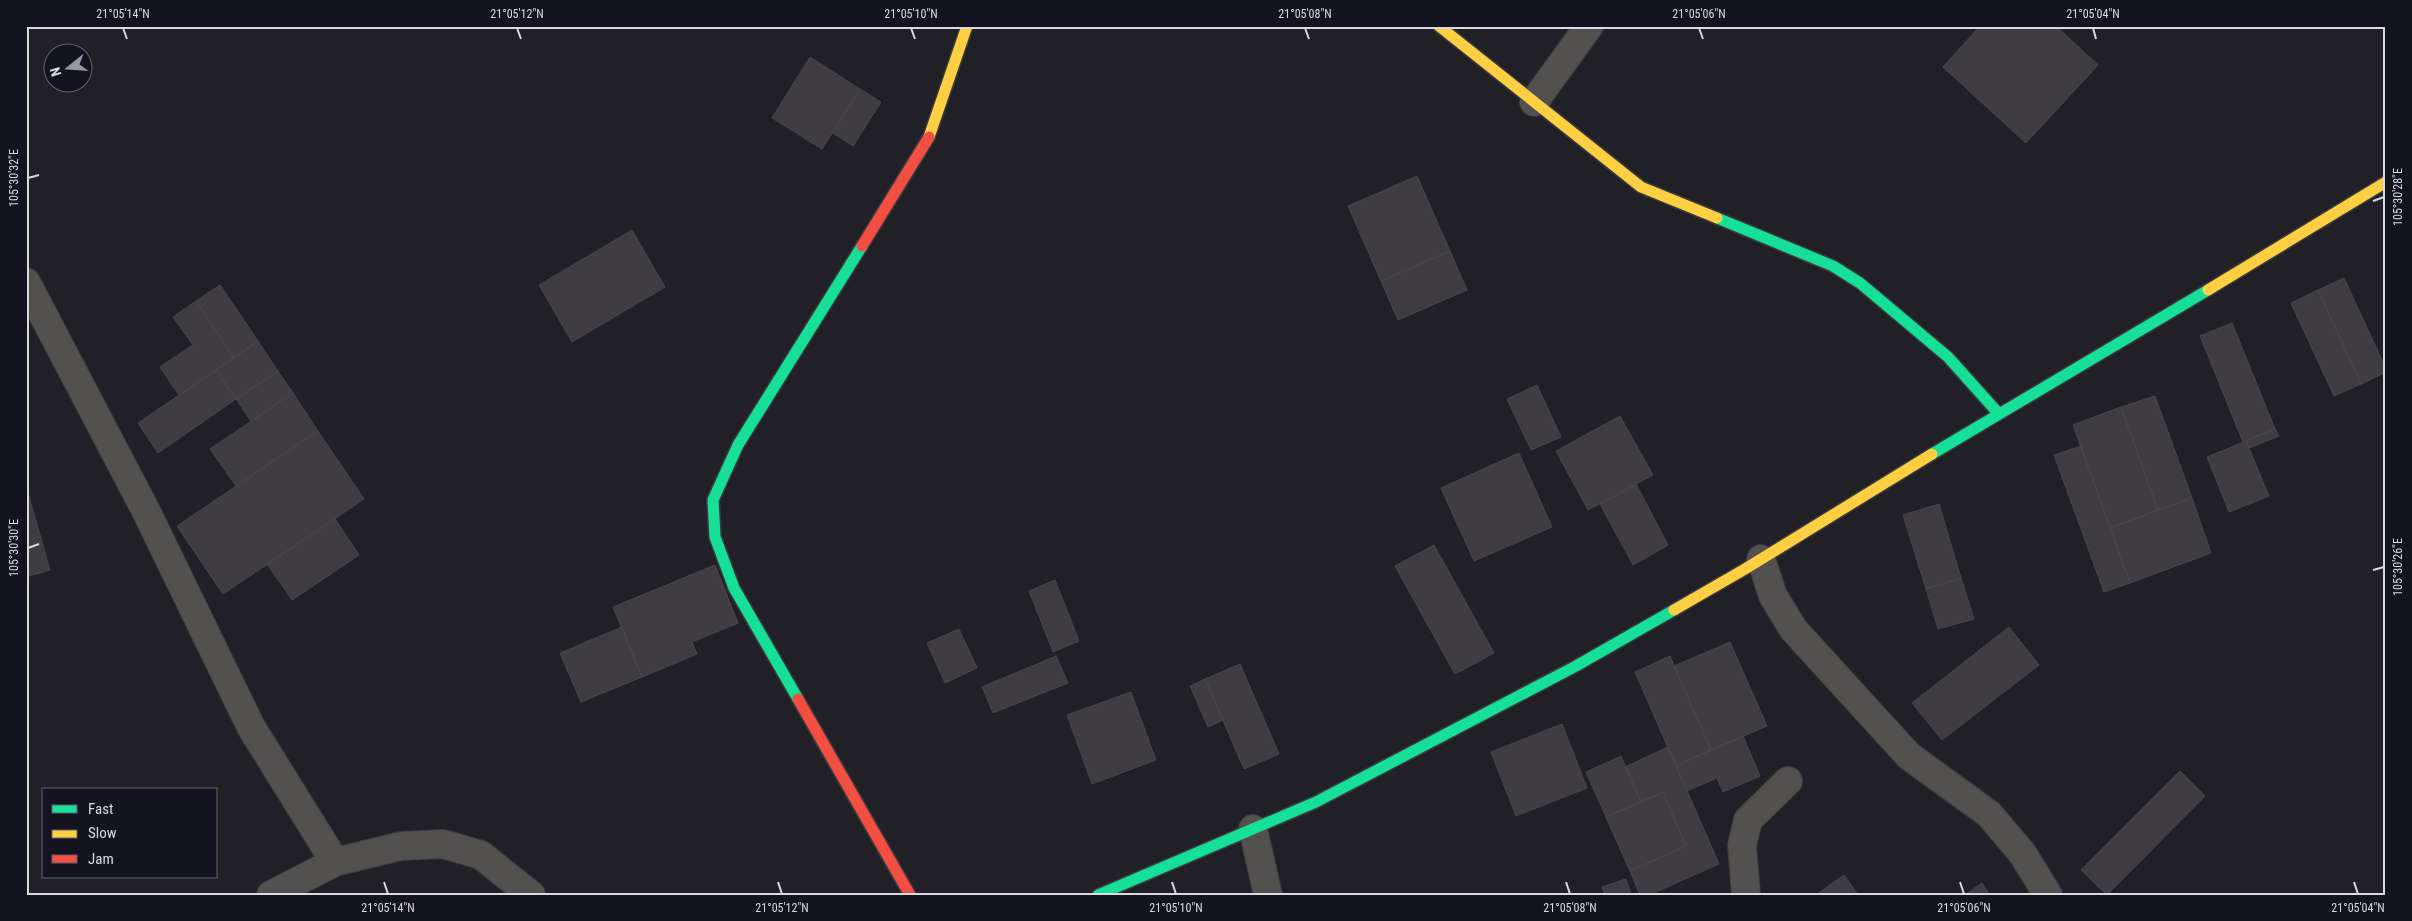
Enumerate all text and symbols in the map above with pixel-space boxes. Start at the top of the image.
text: 21°05'14"N [96,7,150,21]
text: 21°05'12"N [490,7,544,21]
text: 21°05'10"N [884,7,938,21]
text: 21°05'08"N [1278,7,1332,21]
text: 21°05'06"N [1672,7,1726,21]
text: 21°05'04"N [2066,7,2120,21]
north arrow [42,42,92,92]
text: N [47,65,64,78]
text: 105°30'32"E [7,149,21,207]
text: 105°30'28"E [2391,168,2405,226]
text: 105°30'30"E [7,519,21,577]
text: 105°30'26"E [2391,538,2405,596]
legend [42,788,218,878]
text: Fast [88,800,113,818]
text: Slow [88,824,117,842]
text: Jam [88,850,114,868]
text: 21°05'14"N [361,901,415,915]
text: 21°05'12"N [755,901,809,915]
text: 21°05'10"N [1149,901,1203,915]
text: 21°05'08"N [1543,901,1597,915]
text: 21°05'06"N [1937,901,1991,915]
text: 21°05'04"N [2331,901,2385,915]

